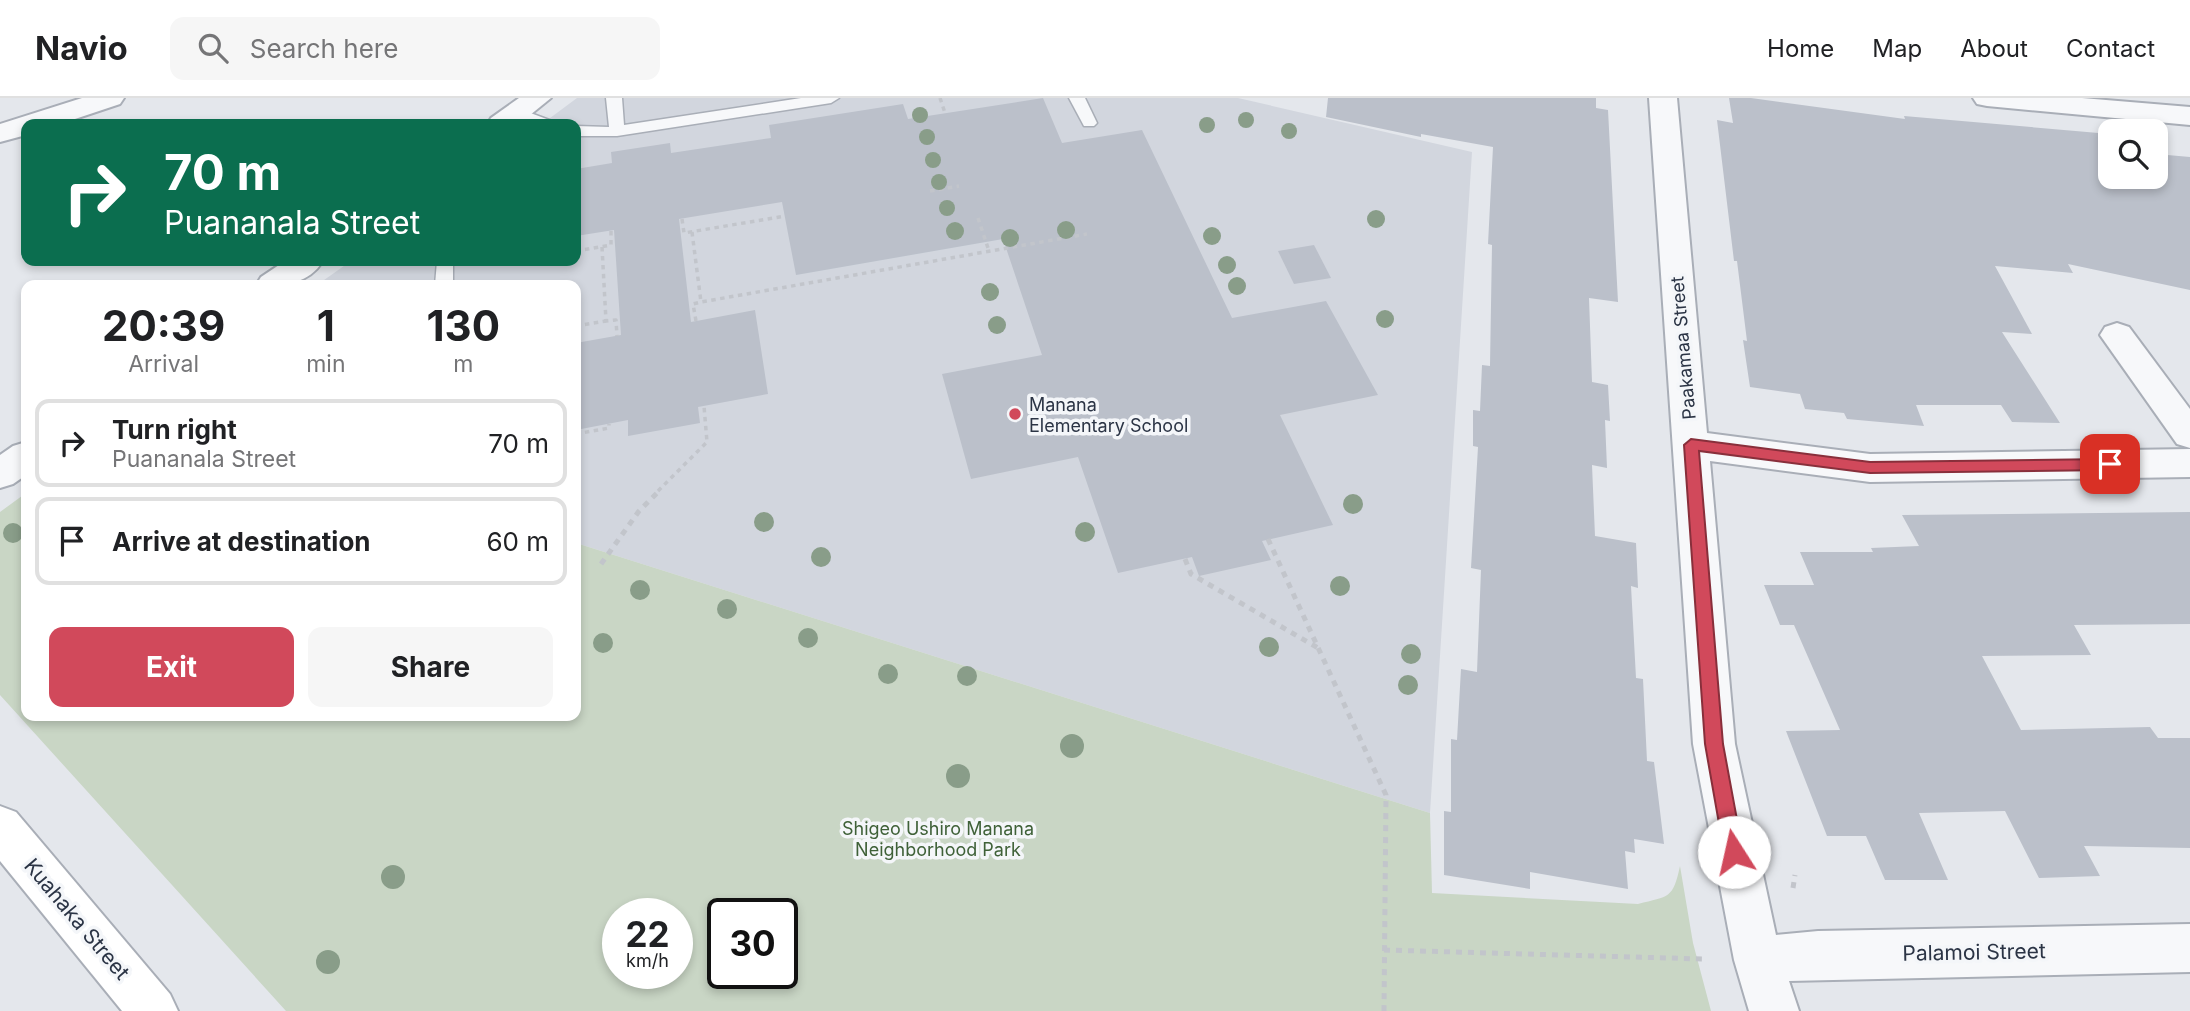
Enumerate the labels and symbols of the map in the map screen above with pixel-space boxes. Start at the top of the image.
street label: Paakamaa Street [1666,275,1700,420]
place label: Manana Elementary School [1029,394,1188,436]
marker: Manana Elementary School [1007,406,1023,422]
pin [2080,434,2140,494]
position arrow [1697,815,1771,889]
park label: Shigeo Ushiro Manana Neighborhood Park [842,818,1034,860]
street label: Kuahaka Street [19,853,135,985]
speed limit sign: 30 [707,898,798,989]
street label: Palamoi Street [1902,938,2046,966]

